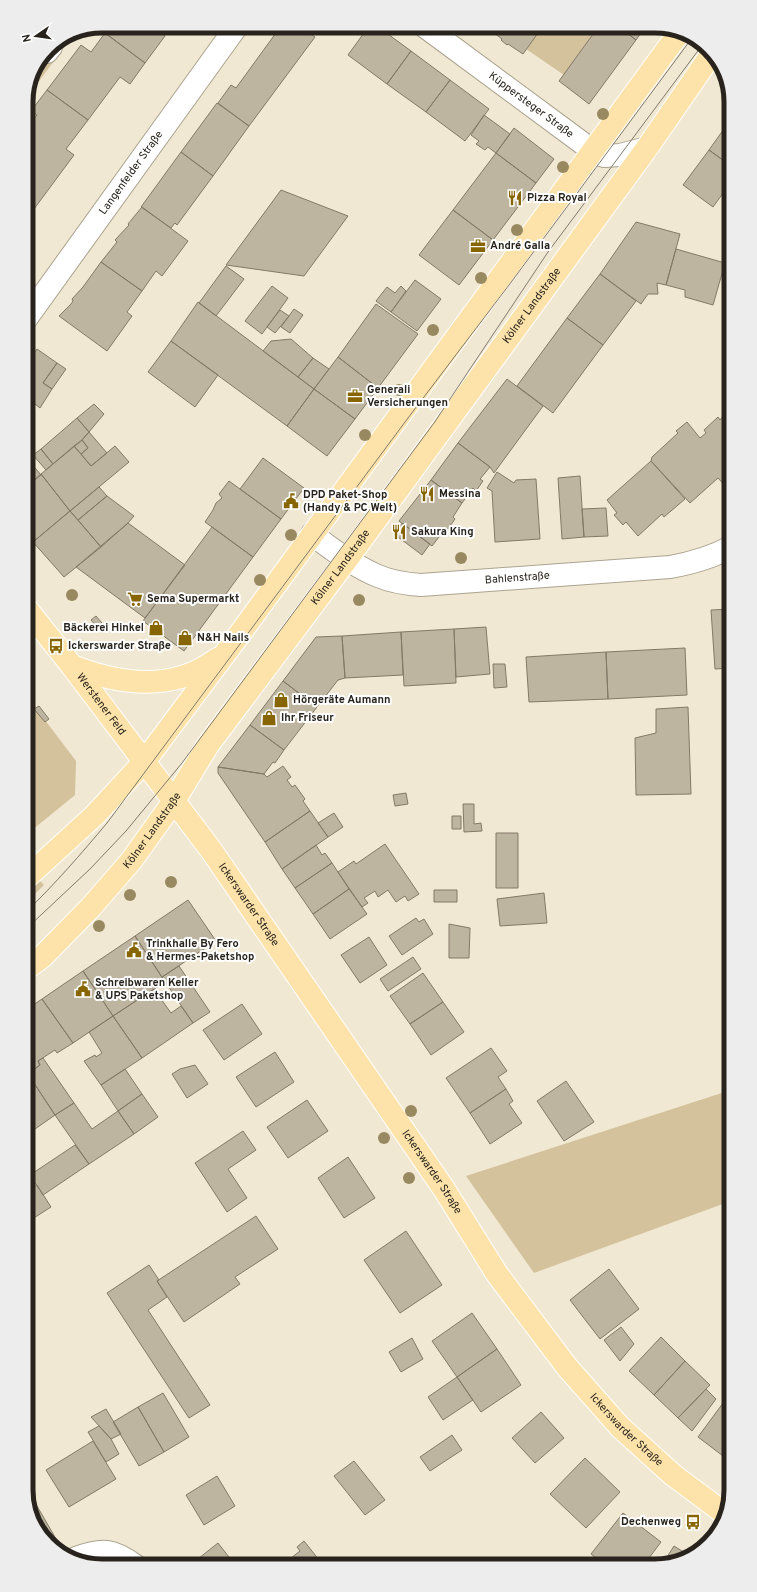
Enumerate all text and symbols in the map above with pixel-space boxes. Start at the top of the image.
north arrow [16,16,56,56]
text: N [20,33,35,43]
street label: Küppersteger Straße [486,69,576,141]
street label: Langenfelder Straße [96,128,166,218]
restaurant icon: Pizza Royal [506,189,524,207]
place label: Pizza Royal [527,191,587,205]
office icon: André Galla [469,237,487,255]
place label: André Galla [490,239,550,253]
street label: Kölner Landstraße [500,265,564,347]
place label: Generali Versicherungen [367,383,448,410]
office icon: Generali Versicherungen [346,387,364,405]
restaurant icon: Messina [418,485,436,503]
place label: Messina [439,487,481,501]
place label: DPD Paket-Shop (Handy & PC Welt) [303,488,397,515]
public building icon: DPD Paket-Shop (Handy & PC Welt) [282,492,300,510]
restaurant icon: Sakura King [390,523,408,541]
place label: Sakura King [411,525,474,539]
street label: Kölner Landstraße [308,527,373,608]
street label: Bahlenstraße [484,569,550,587]
supermarket icon: Sema Supermarkt [126,590,144,608]
place label: Sema Supermarkt [147,592,239,606]
shop icon: Bäckerei Hinkel [147,619,165,637]
place label: Bäckerei Hinkel [63,621,144,635]
shop icon: N&H Nails [176,629,194,647]
place label: N&H Nails [197,631,249,645]
bus stop icon: Ickerswarder Straße [47,637,65,655]
place label: Ickerswarder Straße [68,639,171,653]
street label: Werstener Feld [73,671,129,738]
shop icon: Hörgeräte Aumann [272,691,290,709]
place label: Hörgeräte Aumann [293,693,391,707]
shop icon: Ihr Friseur [260,709,278,727]
place label: Ihr Friseur [281,711,334,725]
street label: Kölner Landstraße [120,790,184,872]
street label: Ickerswarder Straße [215,860,282,949]
place label: Trinkhalle By Fero & Hermes-Paketshop [146,937,254,964]
public building icon: Trinkhalle By Fero & Hermes-Paketshop [125,941,143,959]
place label: Schreibwaren Keller & UPS Paketshop [95,976,199,1003]
public building icon: Schreibwaren Keller & UPS Paketshop [74,980,92,998]
street label: Ickerswarder Straße [399,1127,465,1217]
street label: Ickerswarder Straße [586,1390,666,1470]
bus stop icon: Dechenweg [684,1513,702,1531]
place label: Dechenweg [621,1515,681,1529]

